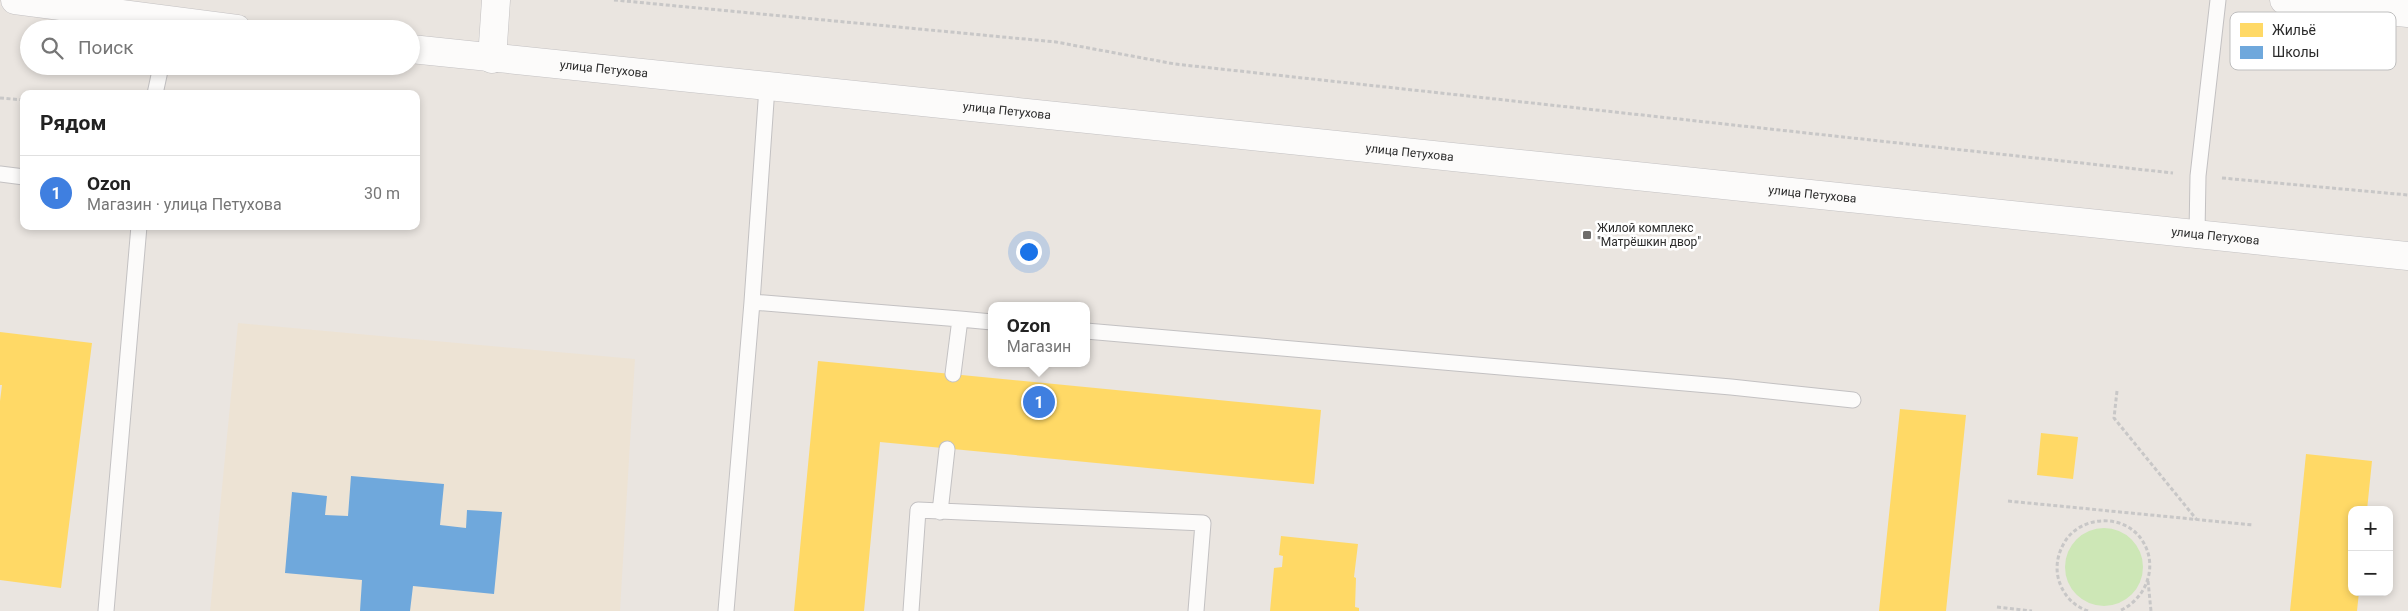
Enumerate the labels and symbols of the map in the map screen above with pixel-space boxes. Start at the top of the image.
legend [2230,12,2396,70]
text: Жильё [2272,22,2316,38]
text: Школы [2272,44,2319,60]
street label: улица Петухова [559,57,649,81]
street label: улица Петухова [962,99,1052,122]
street label: улица Петухова [1365,141,1454,164]
street label: улица Петухова [1768,183,1857,206]
place label: Жилой комплекс "Матрёшкин двор" [1597,221,1701,249]
street label: улица Петухова [2171,225,2260,248]
marker: Жилой комплекс "Матрёшкин двор" [1581,229,1593,241]
your location [1016,239,1042,265]
pin: 1 [1023,383,1055,421]

